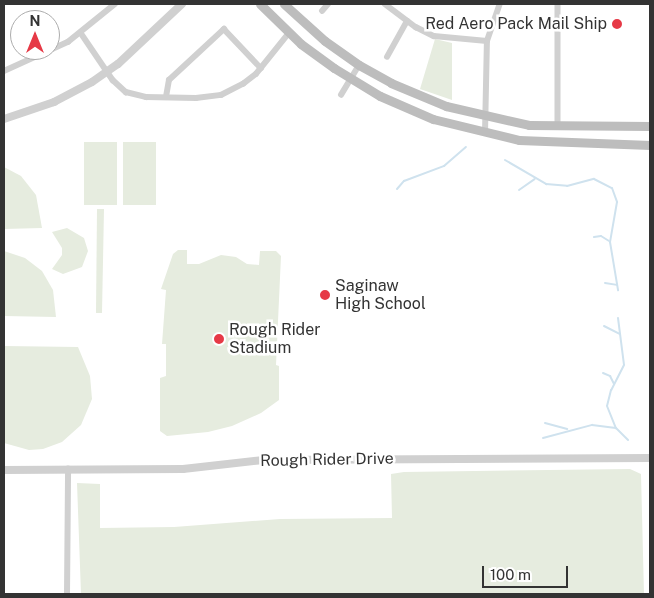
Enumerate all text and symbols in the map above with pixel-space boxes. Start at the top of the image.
north arrow [10,10,60,60]
text: N [30,13,40,29]
place label: Red Aero Pack Mail Ship [425,14,607,34]
marker: Red Aero Pack Mail Ship [611,18,623,30]
place label: Saginaw High School [335,276,426,314]
marker: Saginaw High School [319,289,331,301]
place label: Rough Rider Stadium [229,320,320,358]
marker: Rough Rider Stadium [213,333,225,345]
street label: Rough Rider Drive [260,449,394,471]
scale bar [484,556,570,588]
text: 100 m [490,566,531,583]

